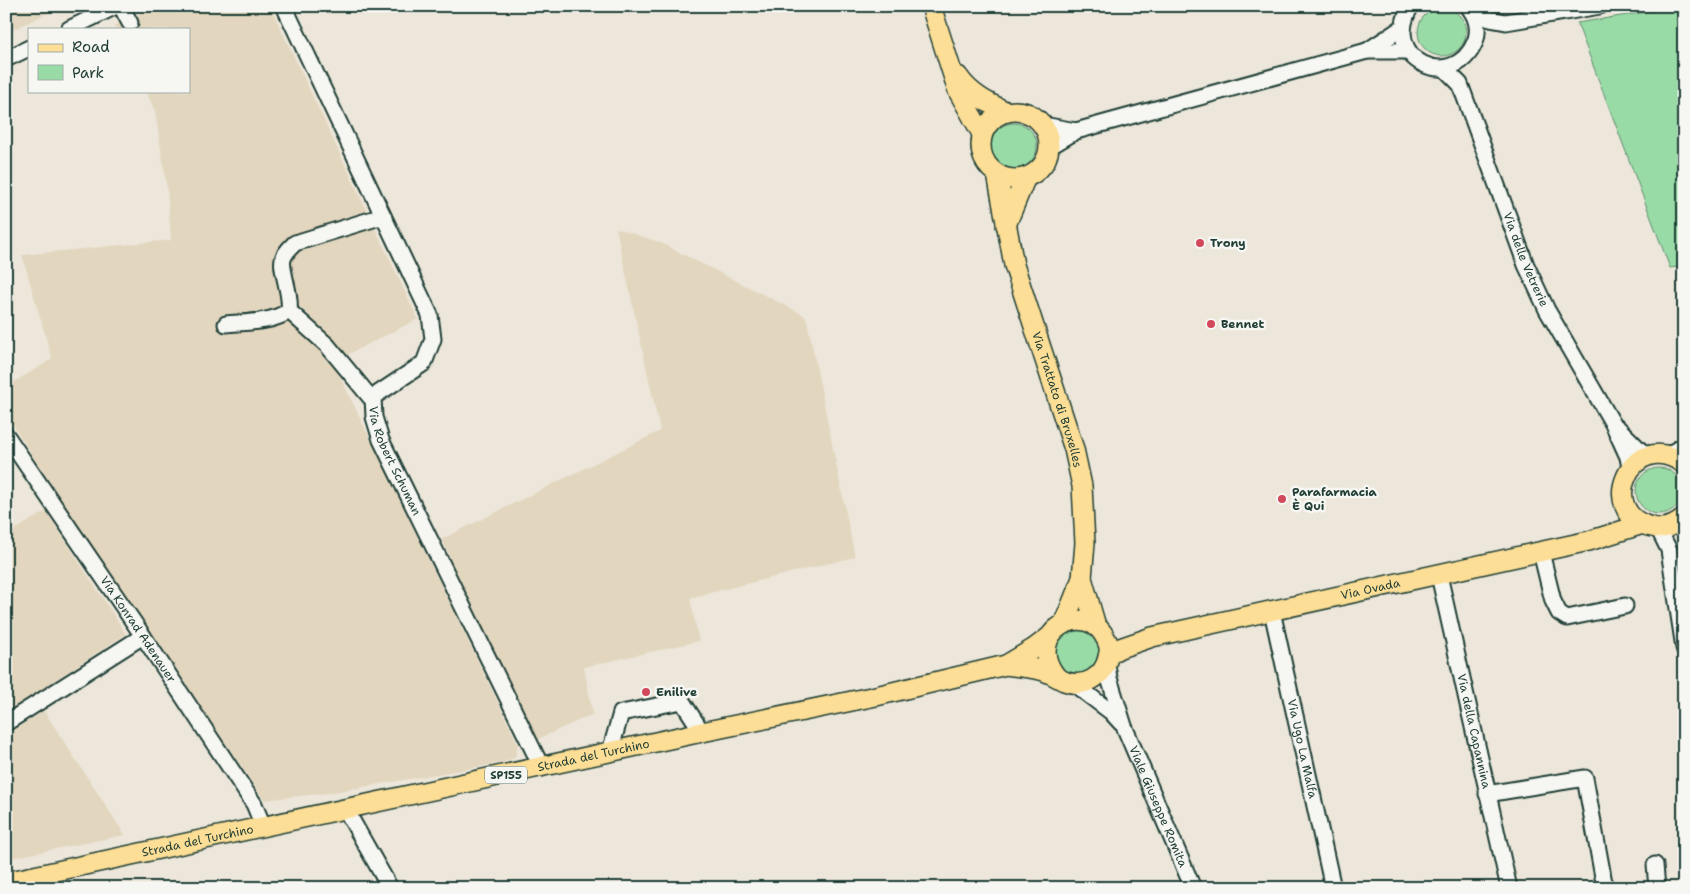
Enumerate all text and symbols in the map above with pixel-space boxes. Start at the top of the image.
legend [28,28,190,92]
text: Road [72,37,110,57]
text: Park [72,63,104,83]
street label: Via delle Vetrerie [1499,210,1552,309]
place label: Trony [1210,235,1246,251]
marker: Trony [1194,237,1206,249]
place label: Bennet [1221,316,1265,332]
marker: Bennet [1205,318,1217,330]
street label: Via Trattato di Bruxelles [1028,330,1086,469]
street label: Via Robert Schuman [365,406,425,518]
place label: Parafarmacia È Qui [1292,484,1378,514]
marker: Parafarmacia È Qui [1276,493,1288,505]
street label: Via Konrad Adenauer [96,573,180,686]
street label: Via Ovada [1339,575,1402,603]
street label: Via della Capannina [1453,672,1495,791]
place label: Enilive [656,684,697,700]
marker: Enilive [640,686,652,698]
street label: Via Ugo La Malfa [1284,698,1321,800]
street label: Strada del Turchino [536,736,651,775]
street label: Viale Giuseppe Romita [1125,743,1191,870]
road number: SP155 [485,766,527,784]
street label: Strada del Turchino [140,821,255,861]

